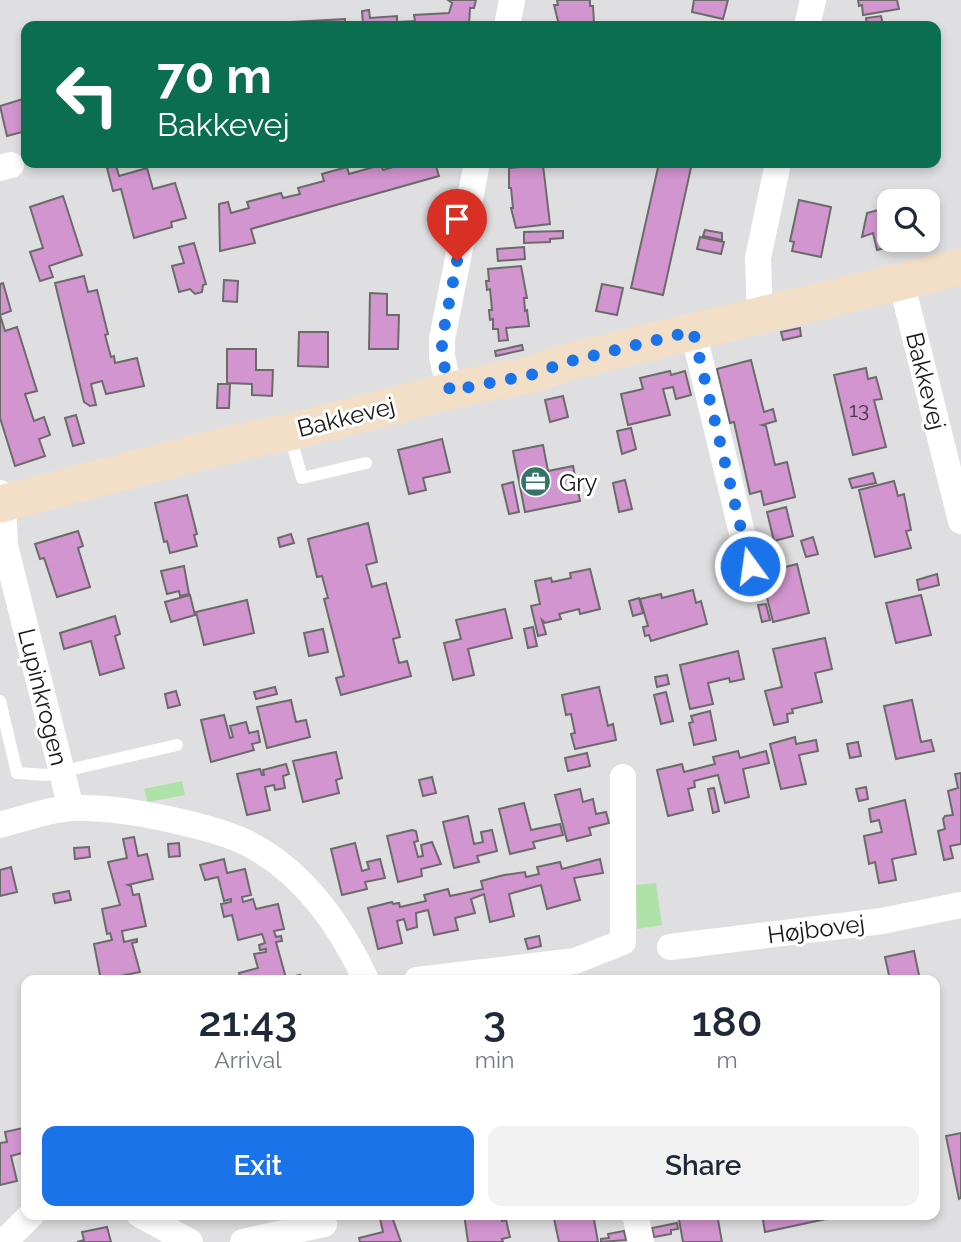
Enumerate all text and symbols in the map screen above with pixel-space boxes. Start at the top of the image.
text: 70 m [157,47,272,104]
icon: left [42,49,133,140]
text: Bakkevej [157,106,290,143]
pin [427,189,487,261]
map controls [877,189,940,252]
button: search [877,189,940,252]
icon: arrive [438,200,476,238]
street label: Bakkevej [900,329,952,433]
street label: Bakkevej [294,391,398,443]
house number: 13 [849,397,869,422]
office icon: Gry [519,465,553,499]
place label: Gry [559,468,598,497]
position arrow [713,529,787,603]
street label: Lupinkrogen [12,625,74,769]
street label: Højbovej [766,909,866,949]
text: 21:43 [198,997,297,1046]
text: 3 [483,997,506,1046]
text: 180 [692,997,763,1046]
text: Arrival [214,1046,282,1073]
text: min [475,1046,514,1073]
text: m [717,1046,738,1073]
button: Exit [42,1126,474,1206]
button: Share [488,1126,919,1206]

